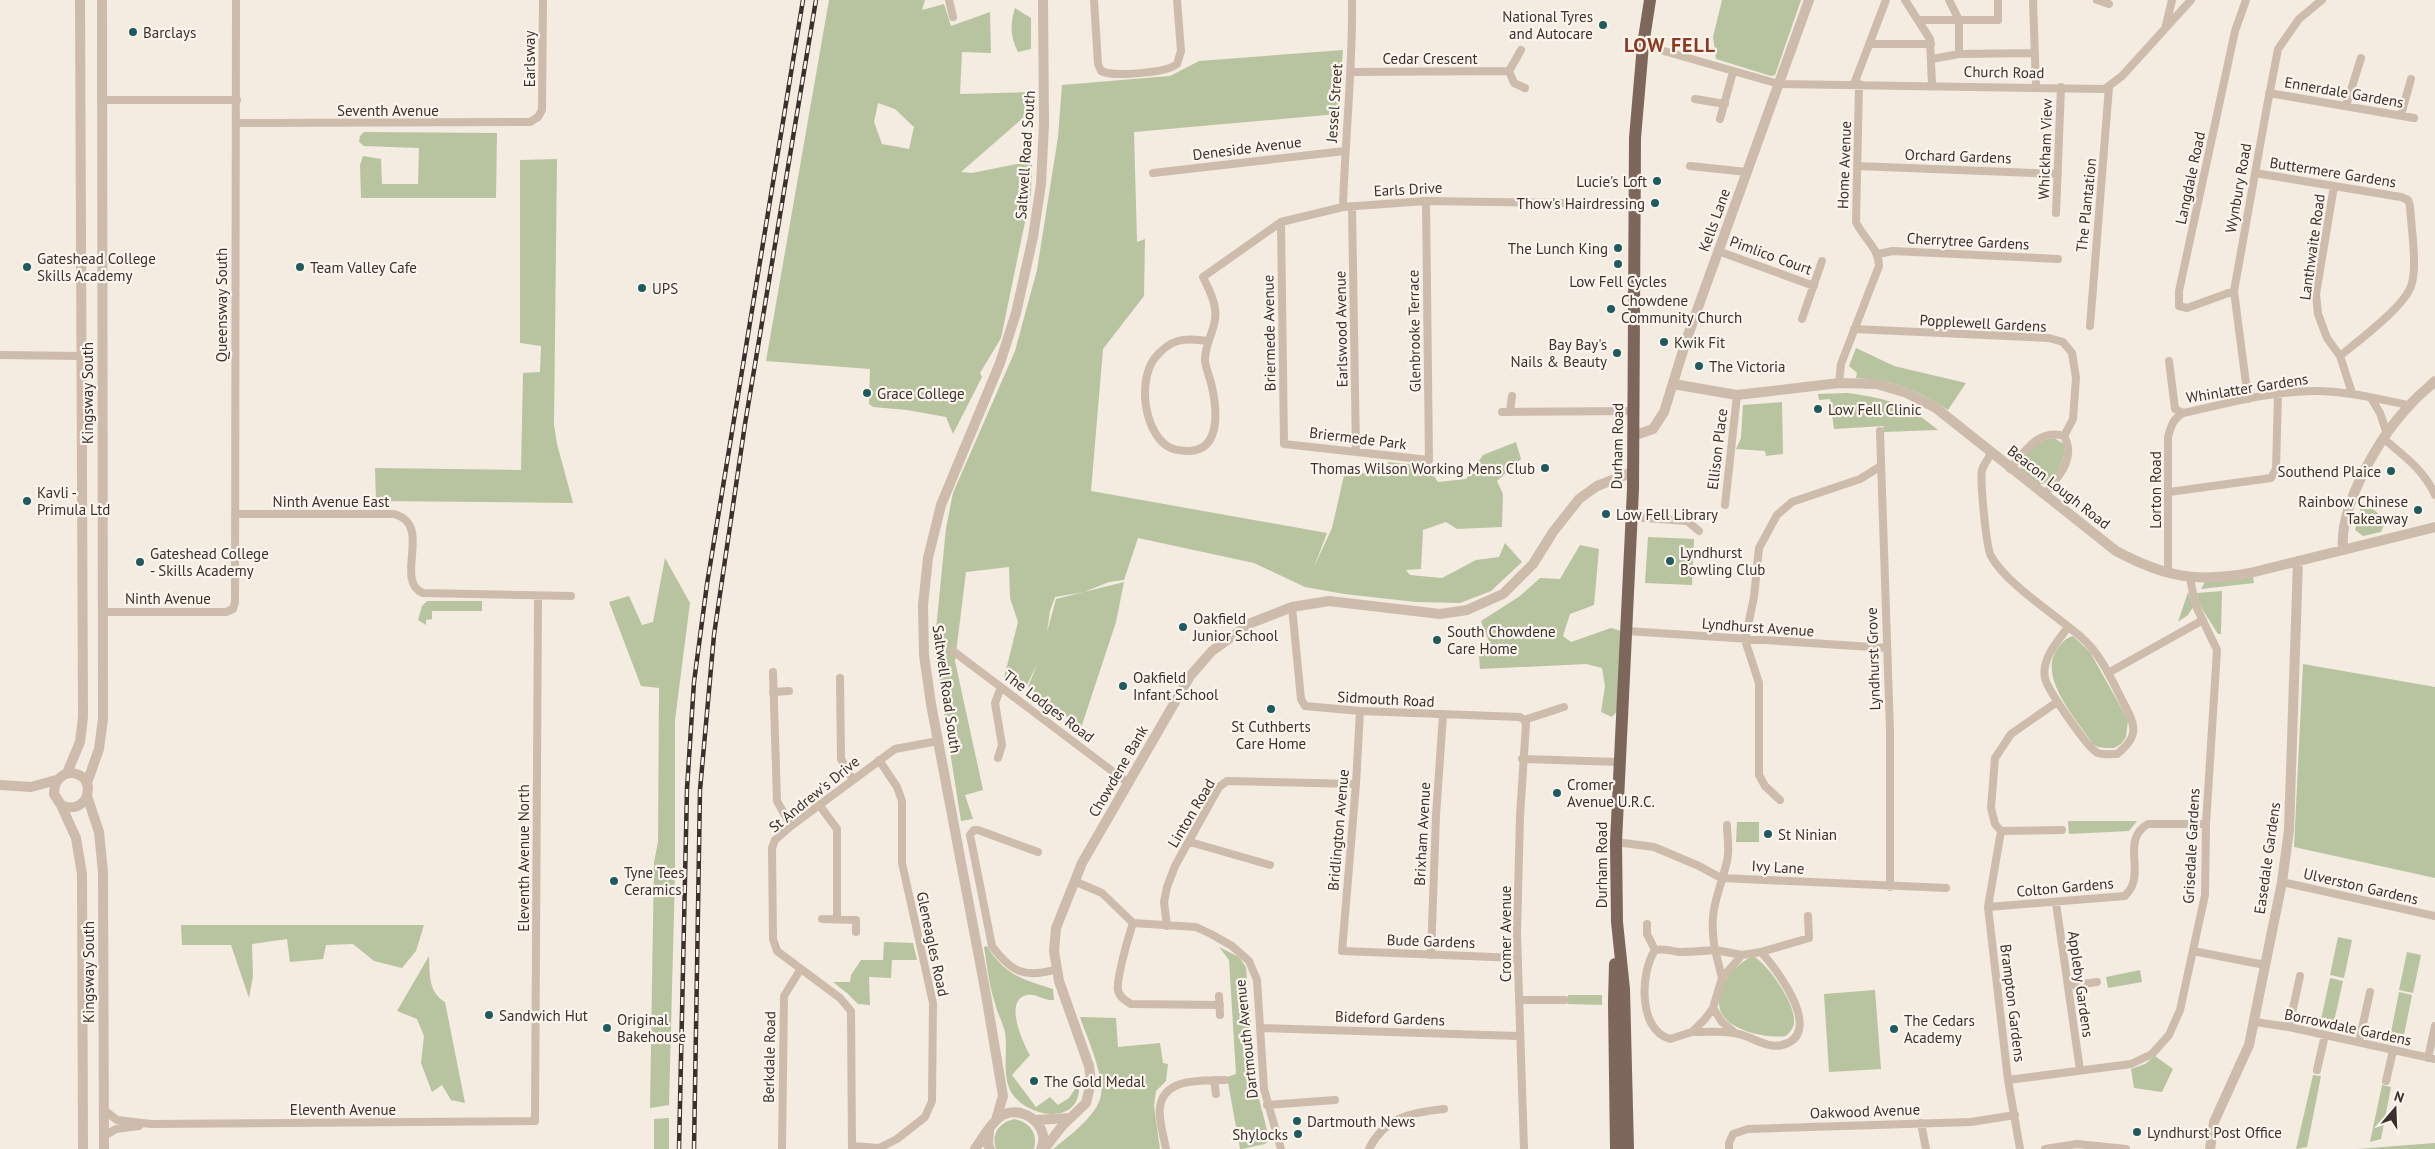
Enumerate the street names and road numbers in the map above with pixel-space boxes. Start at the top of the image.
street label: Earlsway [520,31,539,87]
street label: Cedar Crescent [1383,49,1477,68]
street label: Church Road [1963,62,2045,82]
street label: Jessel Street [1322,63,1346,144]
street label: Ennerdale Gardens [2283,72,2405,112]
street label: Saltwell Road South [1011,90,1039,220]
street label: Whickham View [2034,98,2056,200]
street label: Seventh Avenue [337,101,439,120]
street label: Home Avenue [1833,121,1855,209]
street label: Langdale Road [2171,130,2209,226]
street label: Deneside Avenue [1191,132,1303,164]
street label: Wynbury Road [2221,142,2255,234]
street label: Orchard Gardens [1904,145,2012,167]
street label: Buttermere Gardens [2268,153,2398,191]
street label: The Plantation [2072,157,2100,253]
street label: Earls Drive [1373,178,1443,200]
street label: Kells Lane [1694,186,1734,254]
street label: Lanthwaite Road [2295,193,2329,301]
street label: Cherrytree Gardens [1906,228,2030,254]
street label: Pimlico Court [1727,231,1815,279]
street label: Queensway South [212,248,231,362]
street label: Glenbrooke Terrace [1403,270,1425,392]
street label: Earlswood Avenue [1330,271,1352,387]
street label: Briermede Avenue [1258,275,1280,391]
street label: Popplewell Gardens [1919,310,2047,336]
street label: Kingsway South [78,342,97,444]
street label: Whinlatter Gardens [2185,369,2309,407]
street label: Durham Road [1607,403,1627,489]
street label: Ellison Place [1703,407,1731,491]
street label: Briermede Park [1308,423,1408,453]
street label: Beacon Lough Road [2004,441,2114,533]
street label: Lorton Road [2146,451,2165,529]
street label: Ninth Avenue East [273,492,389,511]
street label: Ninth Avenue [125,589,211,608]
street label: Lyndhurst Grove [1862,607,1884,711]
street label: Lyndhurst Avenue [1701,614,1815,640]
street label: Saltwell Road South [929,624,965,754]
street label: The Lodges Road [1000,666,1098,746]
street label: Sidmouth Road [1337,687,1435,711]
street label: Chowdene Bank [1084,721,1152,820]
street label: St Andrew's Drive [765,752,863,836]
street label: Bridlington Avenue [1323,768,1353,892]
street label: Linton Road [1163,775,1219,851]
street label: Brixham Avenue [1410,782,1434,886]
street label: Eleventh Avenue North [514,784,533,932]
street label: Grisedale Gardens [2178,788,2204,904]
street label: Easedale Gardens [2250,801,2284,915]
street label: Durham Road [1592,822,1611,908]
street label: Ivy Lane [1751,856,1805,878]
street label: Ulverston Gardens [2302,864,2420,908]
street label: Colton Gardens [2016,873,2114,901]
street label: Cromer Avenue [1496,886,1515,982]
street label: Gleneagles Road [913,890,953,998]
street label: Kingsway South [79,921,98,1023]
street label: Bude Gardens [1386,930,1476,952]
street label: Appleby Gardens [2064,930,2098,1038]
street label: Brampton Gardens [1996,943,2030,1063]
street label: Dartmouth Avenue [1230,978,1262,1100]
street label: Borrowdale Gardens [2283,1004,2413,1050]
street label: Bideford Gardens [1335,1007,1445,1029]
street label: Berkdale Road [759,1011,779,1103]
street label: Eleventh Avenue [290,1100,396,1119]
street label: Oakwood Avenue [1810,1100,1920,1122]

